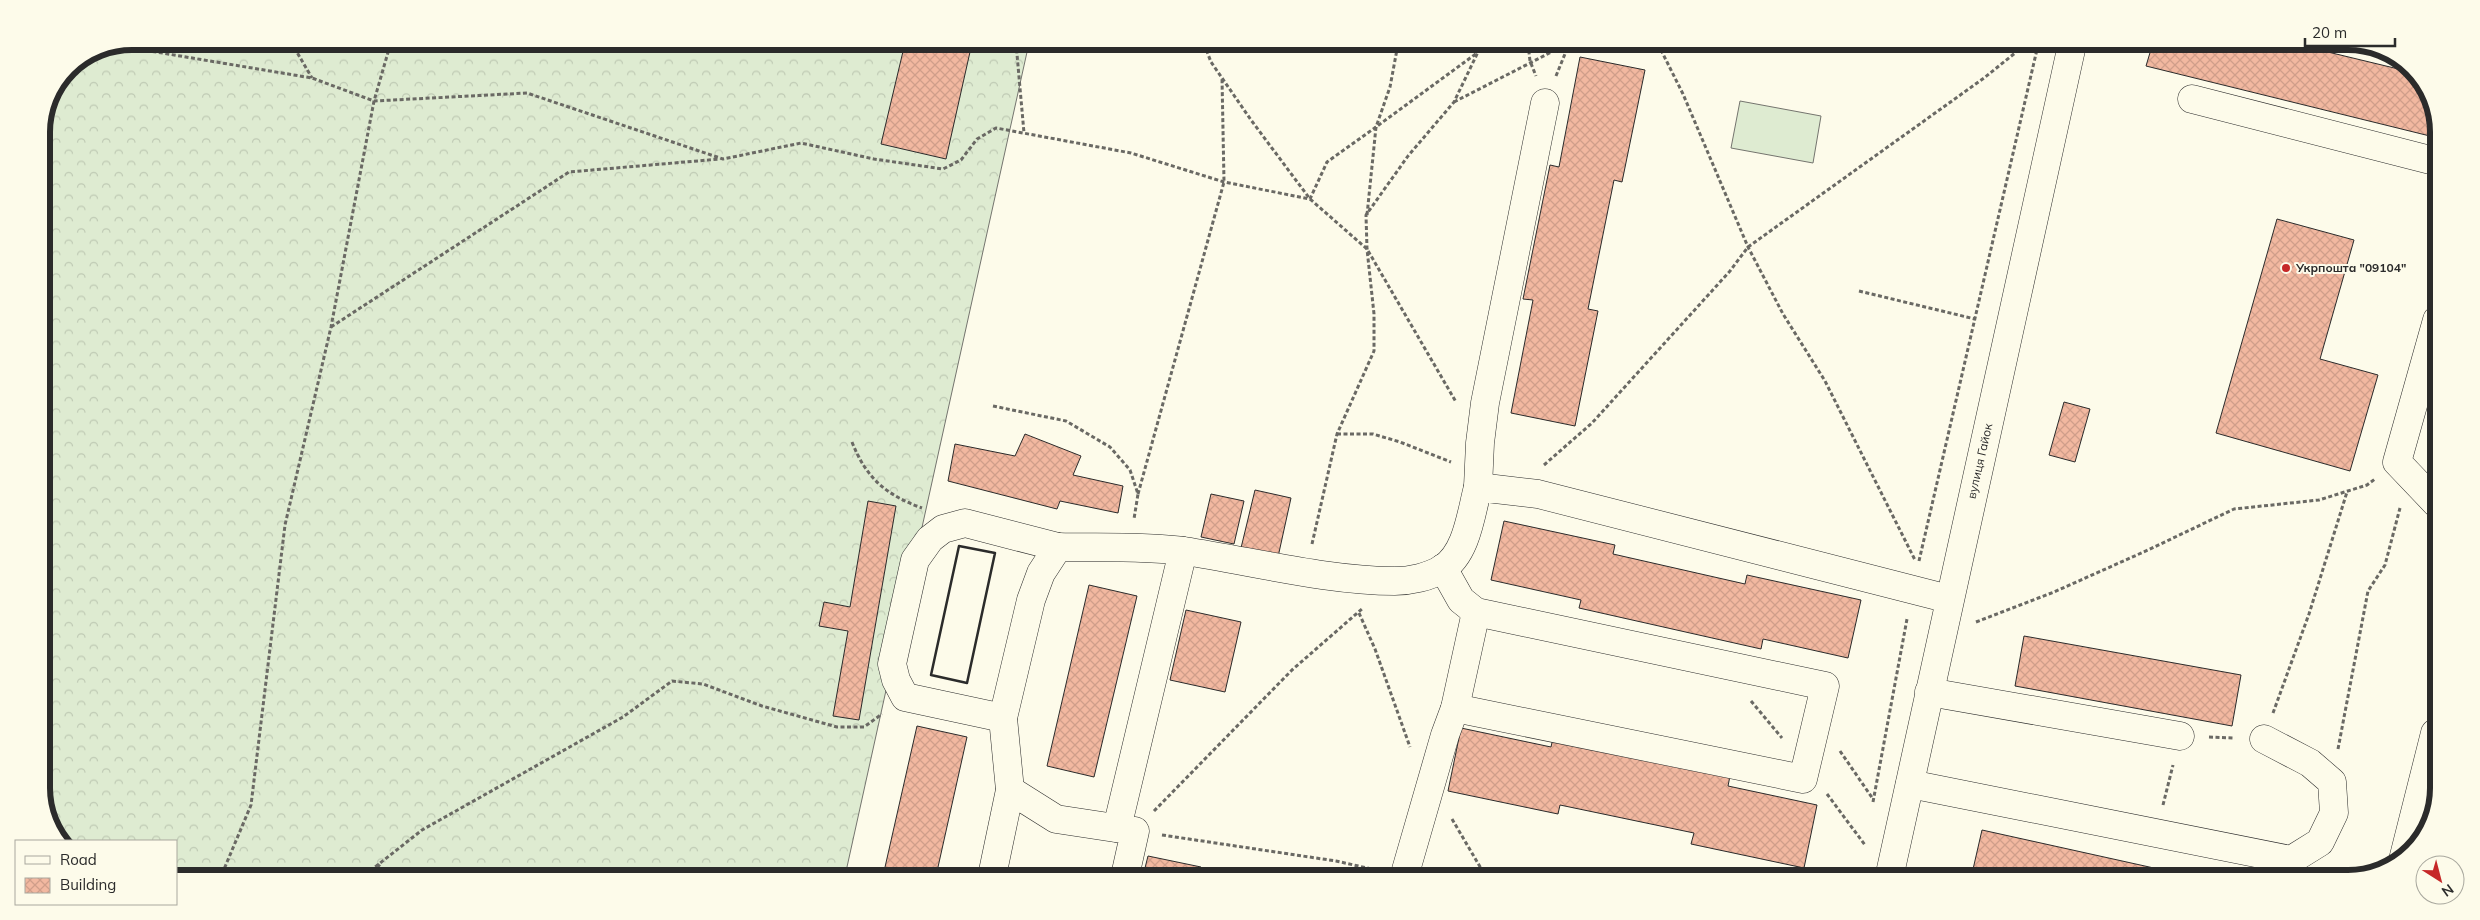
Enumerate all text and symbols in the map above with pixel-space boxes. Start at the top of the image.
scale bar [2305,15,2395,47]
text: 20 m [2312,23,2347,42]
place label: Укрпошта "09104" [2295,260,2406,275]
marker: Укрпошта "09104" [2280,262,2292,274]
street label: вулиця Гайок [1964,421,1996,500]
legend [15,840,178,905]
text: Road [60,850,97,869]
north arrow [2415,855,2465,905]
text: Building [60,875,116,894]
text: N [2438,880,2457,901]

